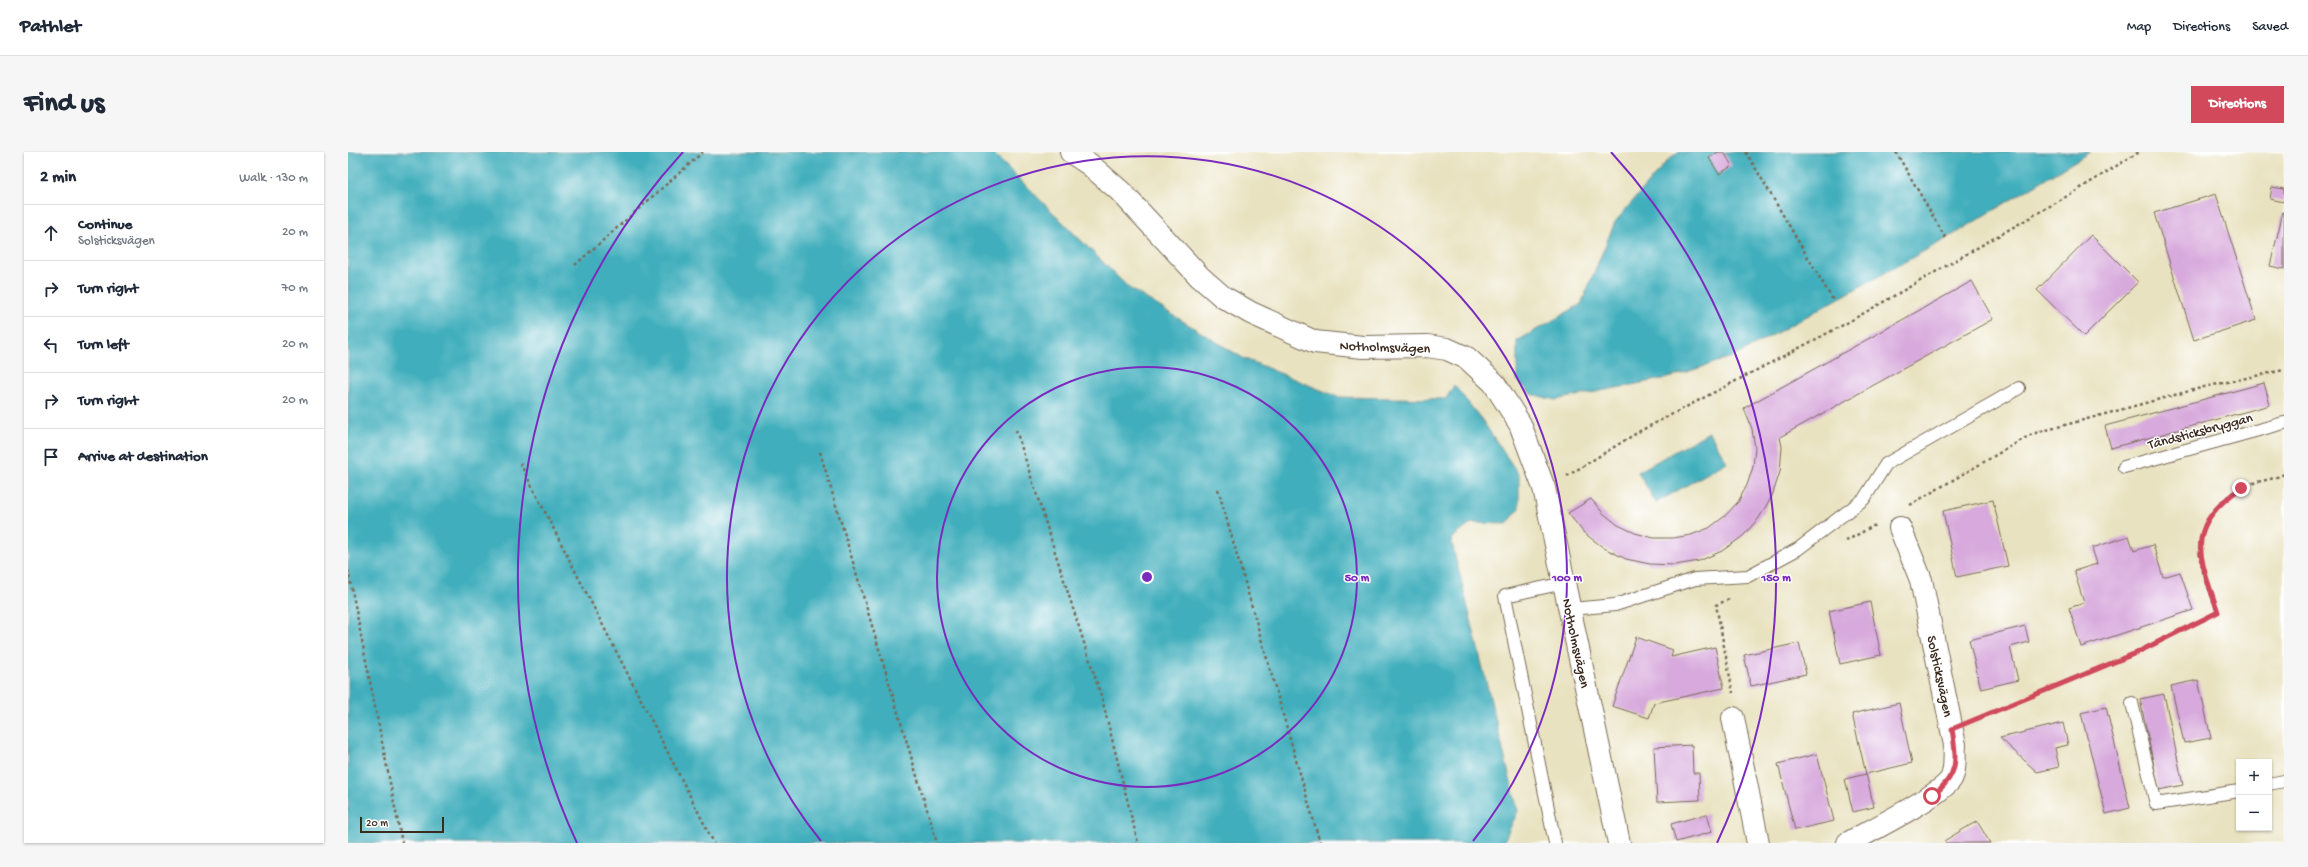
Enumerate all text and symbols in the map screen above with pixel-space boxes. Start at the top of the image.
text: Pathlet [20,16,81,39]
text: Map [2127,19,2151,36]
text: Directions [2173,19,2230,36]
text: Saved [2252,19,2288,36]
button: Directions [2191,86,2284,123]
text: Find us [24,88,104,121]
text: 2 min [40,168,76,188]
text: Walk · 130 m [239,171,308,186]
text: Continue [78,216,132,234]
icon: ahead [40,222,62,244]
text: 20 m [282,225,308,240]
text: Solsticksvägen [78,234,155,249]
icon: right [40,278,62,300]
text: Turn right [78,280,138,298]
text: 70 m [282,281,308,296]
icon: left [40,334,62,356]
text: Turn left [78,336,129,354]
text: 20 m [282,337,308,352]
street label: Notholmsvägen [1339,338,1431,359]
icon: right [40,390,62,412]
text: Turn right [78,392,138,410]
text: 20 m [282,393,308,408]
street label: Tändsticksbryggan [2145,410,2255,455]
icon: arrive [40,446,62,468]
text: Arrive at destination [78,448,208,466]
route end [2232,479,2250,497]
centre of rings [1140,570,1154,584]
text: 50 m [1345,572,1370,586]
text: 100 m [1551,572,1582,586]
text: 150 m [1760,572,1791,586]
street label: Notholmsvägen [1557,597,1592,690]
street label: Solsticksvägen [1922,634,1956,719]
map controls [2236,759,2272,831]
button: + [2236,759,2272,795]
route start [1923,787,1941,805]
button: − [2236,795,2272,831]
scale bar [360,815,444,834]
text: 20 m [366,818,388,830]

